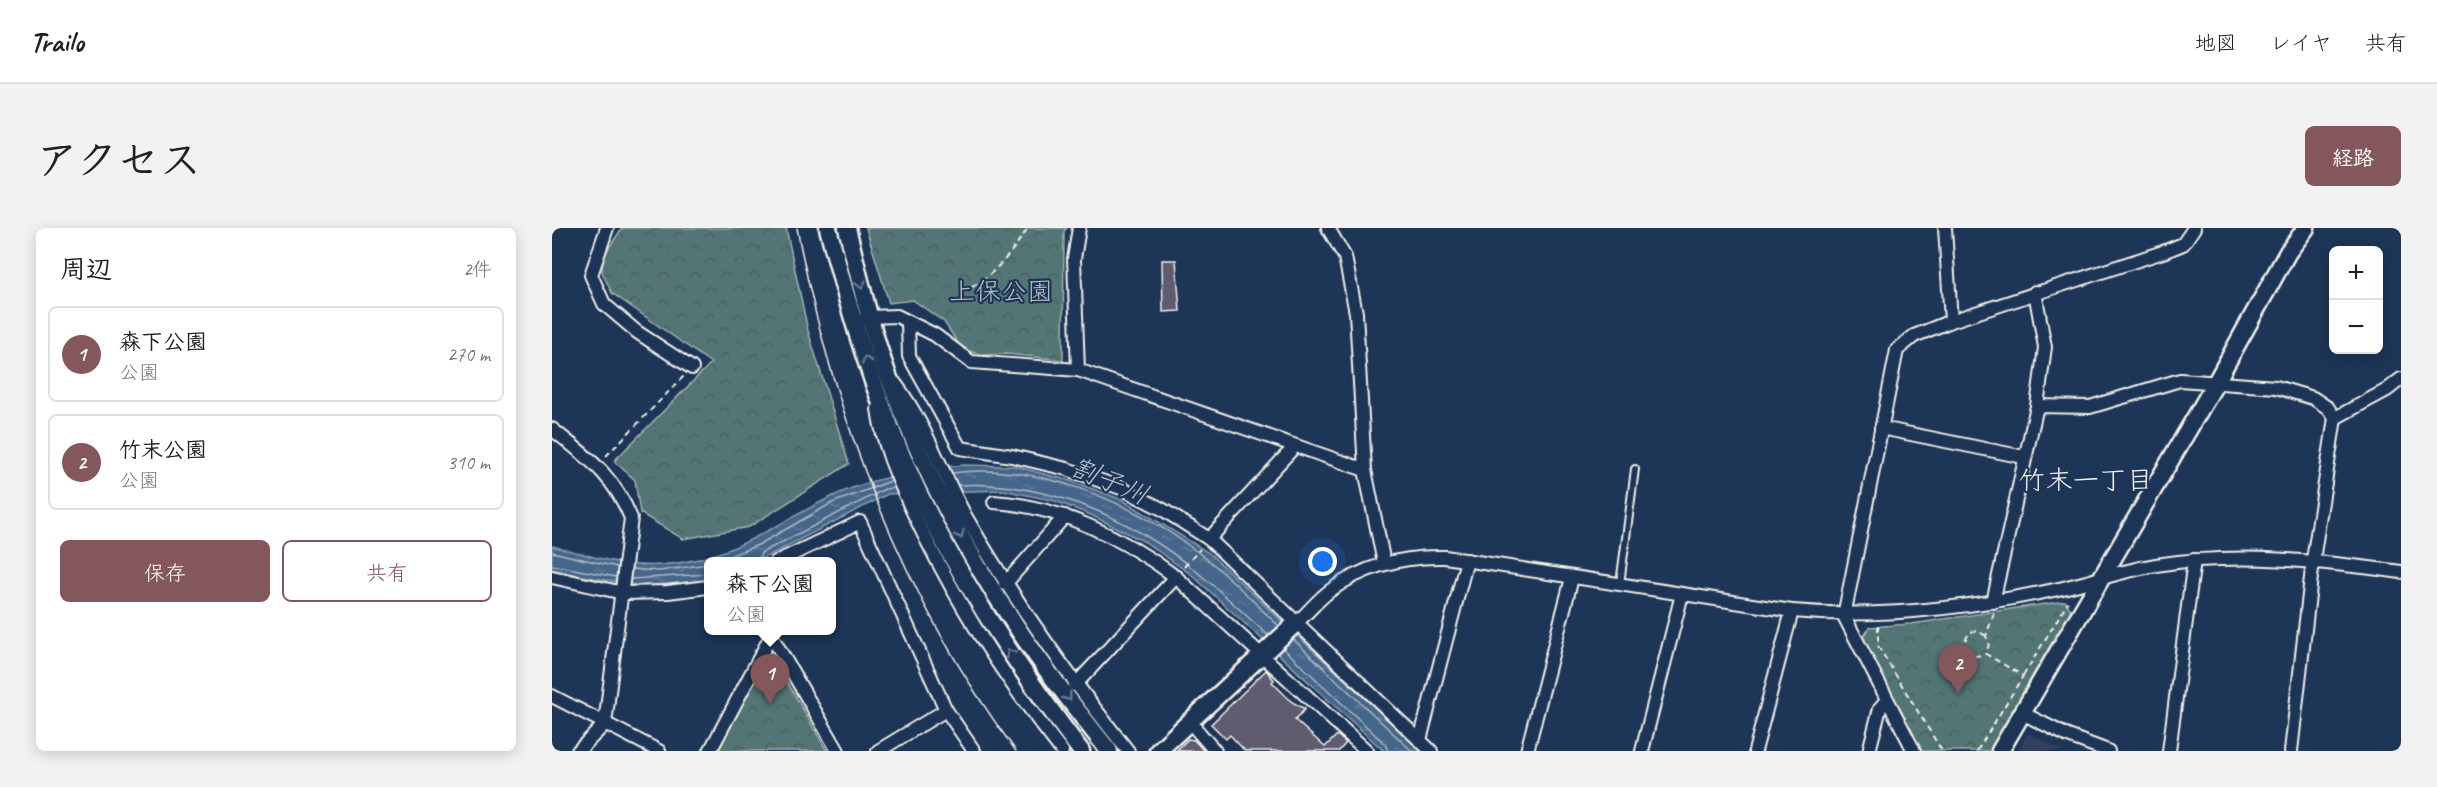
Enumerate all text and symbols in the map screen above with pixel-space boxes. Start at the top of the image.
text: Trailo [30,24,84,59]
text: 地図 [2195,30,2237,56]
text: レイヤ [2270,30,2332,56]
text: 共有 [2365,30,2407,56]
button: 経路 [2305,126,2401,186]
text: アクセス [36,134,201,187]
map controls [2329,246,2383,354]
button: + [2329,246,2383,300]
text: 周辺 [60,253,112,286]
text: 2件 [463,257,492,282]
park label: 上保公園 [949,275,1053,308]
one-way arrow [854,280,867,290]
button: − [2329,300,2383,354]
text: 森下公園 [119,328,207,356]
text: 1 [77,342,86,367]
text: 270 m [447,342,490,367]
one-way arrow [860,355,873,366]
text: 公園 [119,360,159,385]
text: 竹末公園 [119,436,207,464]
text: 2 [77,450,86,475]
text: 310 m [447,450,490,475]
water label: 割子川 [1066,450,1154,512]
district label: 竹末一丁目 [2019,463,2154,497]
text: 公園 [119,468,159,493]
one-way arrow [953,528,965,539]
button: 保存 [60,540,270,602]
button: 共有 [282,540,492,602]
your location [1308,547,1337,576]
popup [704,557,836,635]
text: 森下公園 [726,570,814,598]
text: 公園 [726,602,766,627]
pin: 2 [1938,644,1978,694]
one-way arrow [1006,649,1017,660]
pin: 1 [750,654,790,704]
one-way arrow [1060,691,1071,702]

